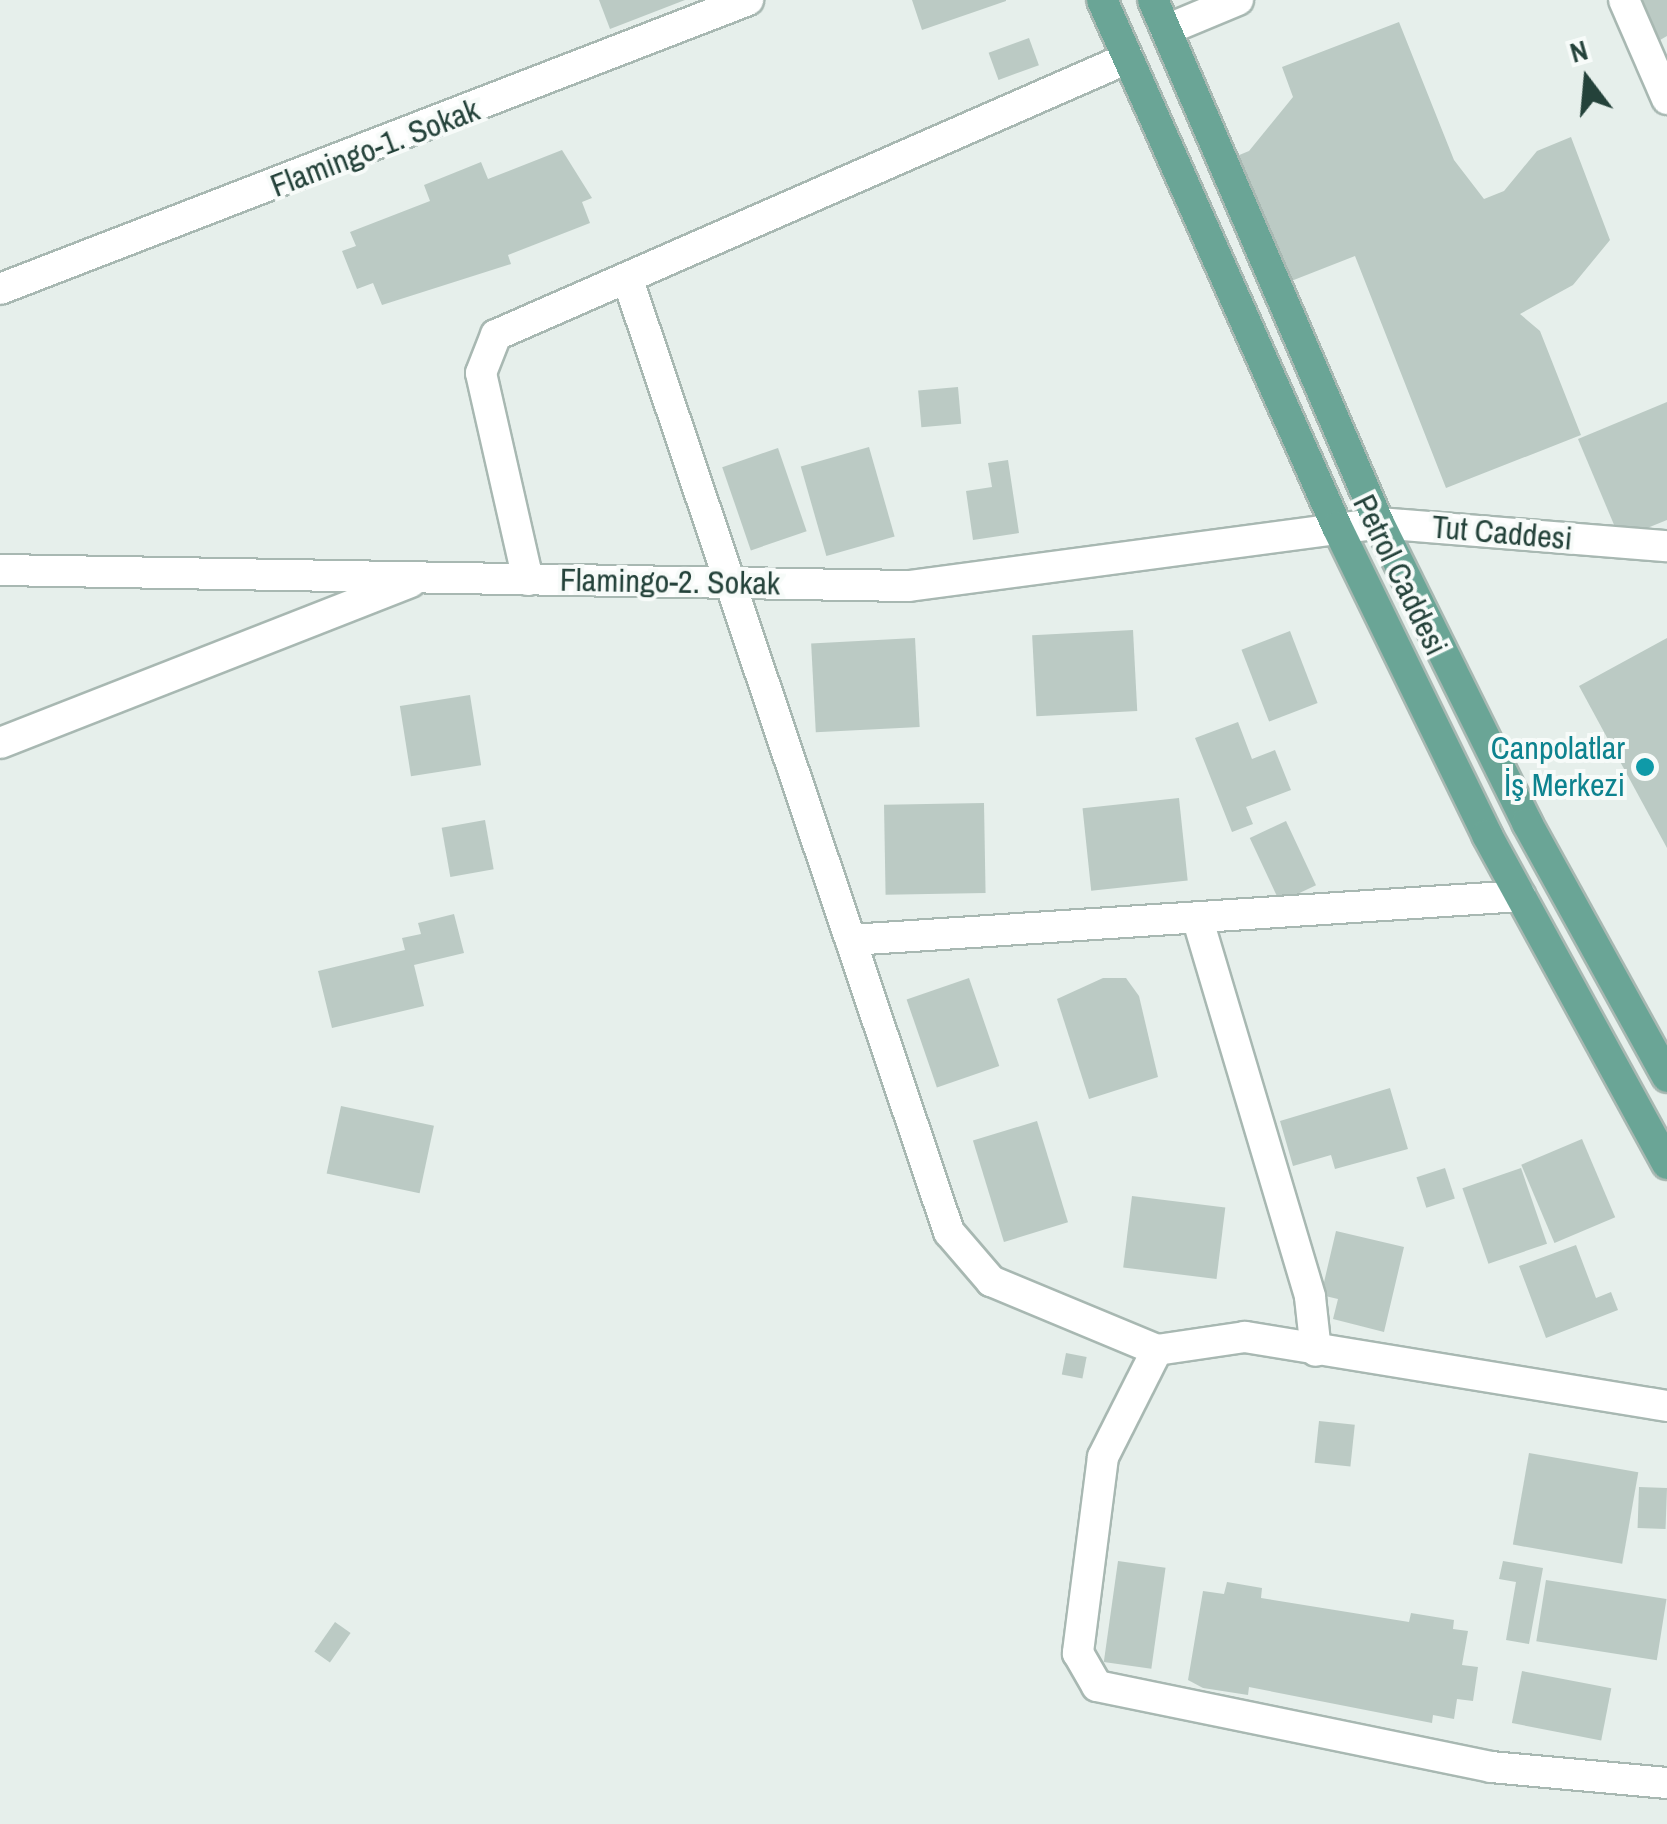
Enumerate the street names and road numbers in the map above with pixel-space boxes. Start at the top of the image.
street label: Flamingo-1. Sokak [265,91,485,205]
street label: Petrol Caddesi [1345,489,1455,661]
street label: Tut Caddesi [1430,508,1574,558]
street label: Flamingo-2. Sokak [560,561,780,603]

